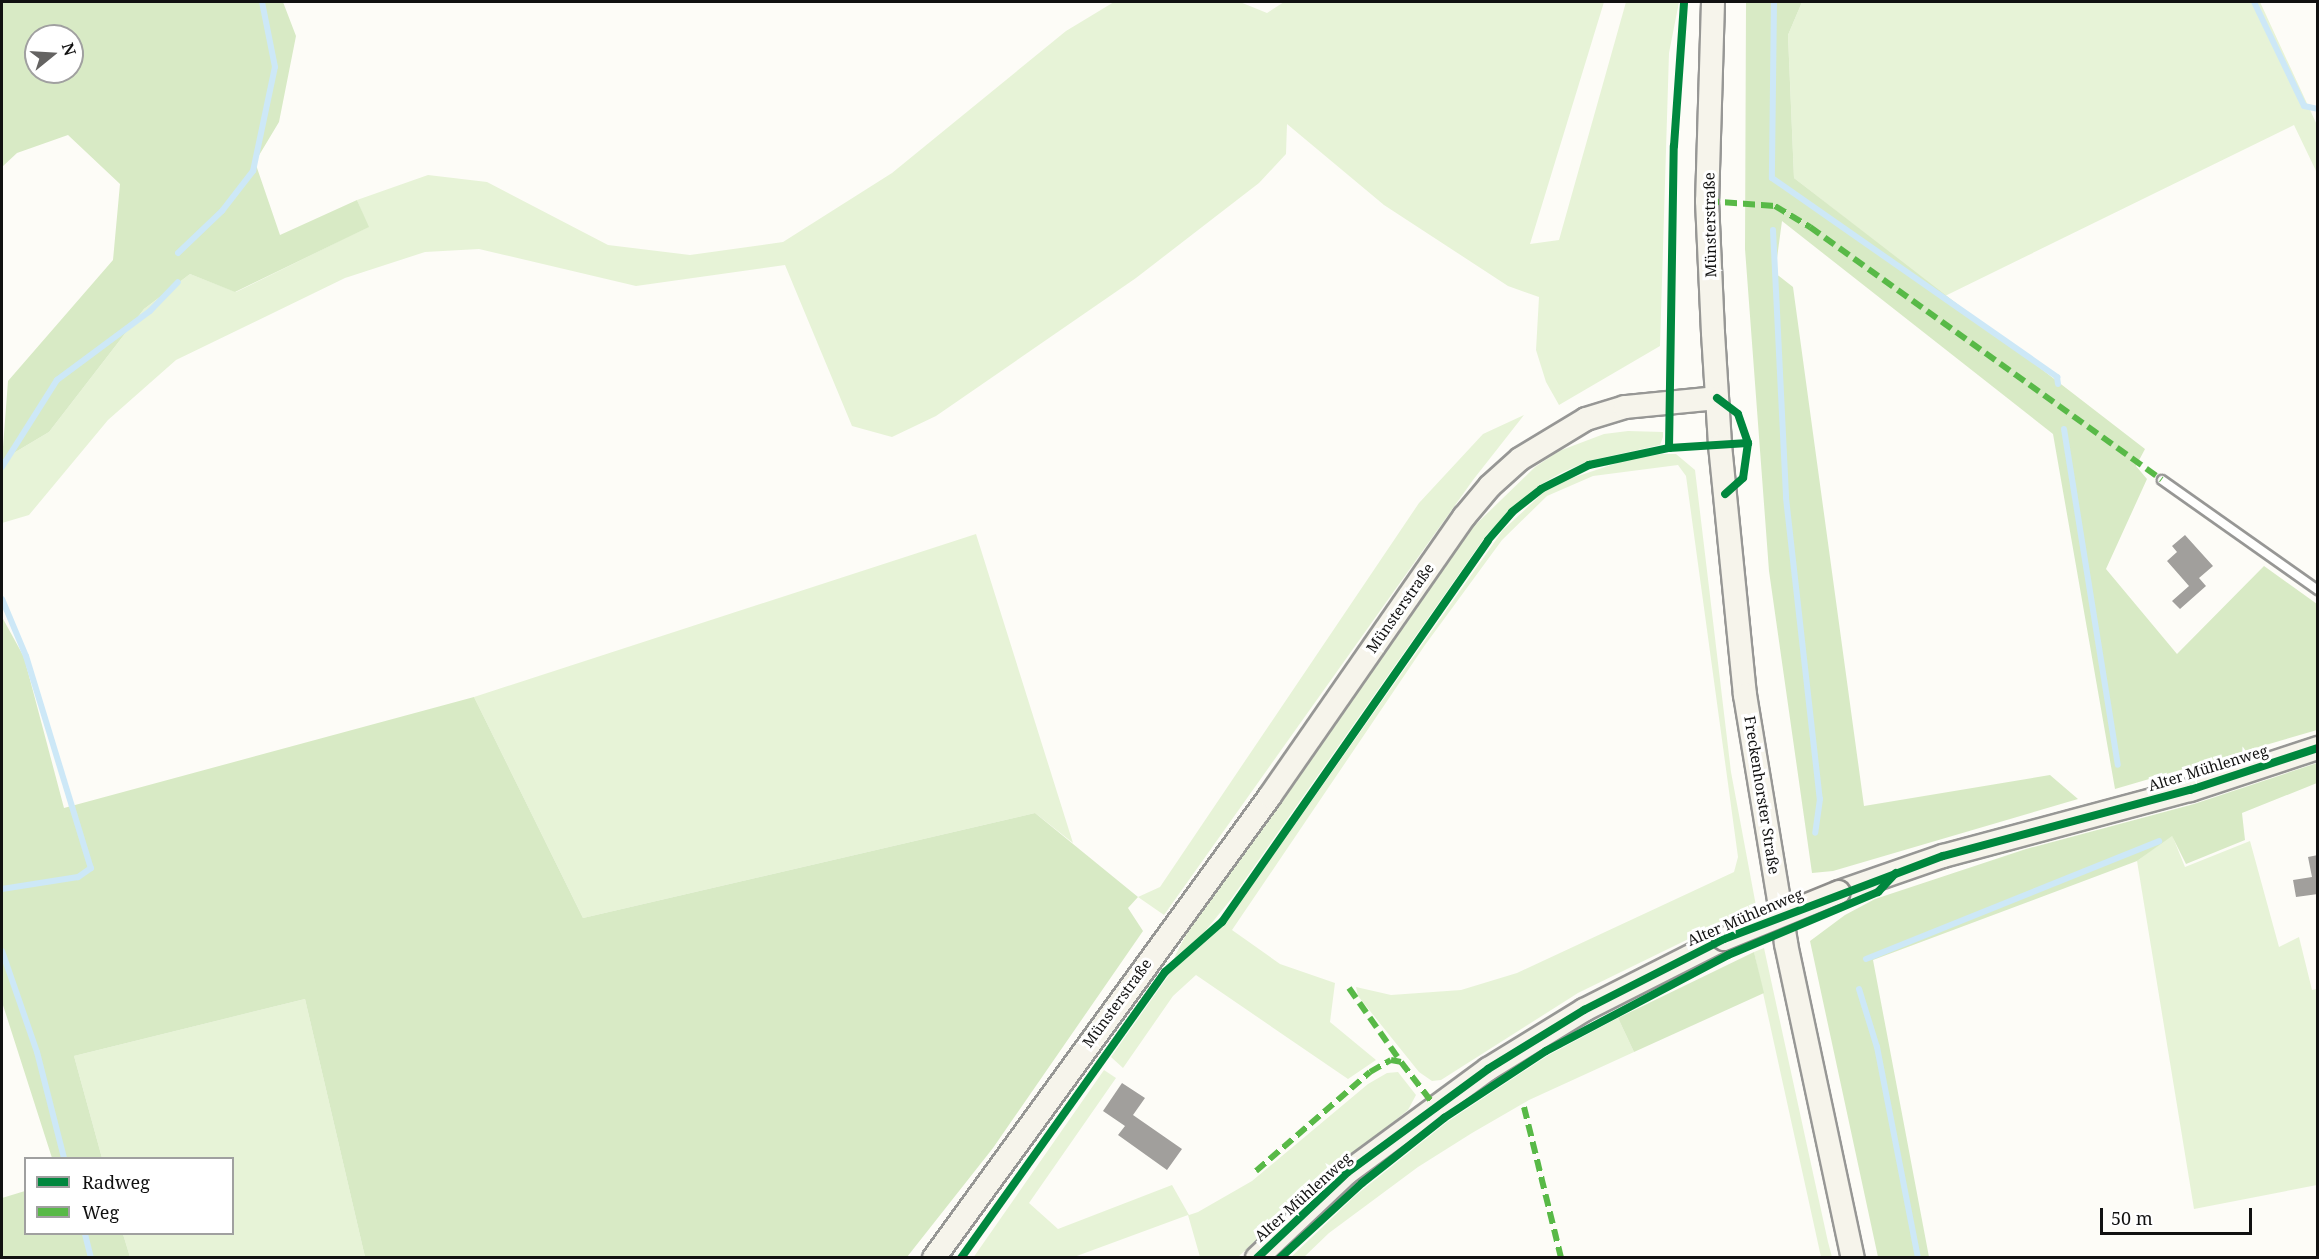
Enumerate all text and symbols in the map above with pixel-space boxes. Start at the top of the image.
north arrow [24,24,84,84]
text: N [57,40,82,58]
street label: Münsterstraße [1700,172,1720,278]
street label: Münsterstraße [1362,560,1438,656]
street label: Freckenhorster Straße [1741,715,1783,875]
street label: Alter Mühlenweg [2146,741,2270,795]
street label: Alter Mühlenweg [1684,884,1806,950]
street label: Münsterstraße [1079,955,1155,1051]
street label: Alter Mühlenweg [1251,1149,1355,1245]
legend [24,1157,234,1235]
text: Radweg [82,1170,150,1194]
scale bar [2103,1196,2254,1234]
text: Weg [82,1200,119,1224]
text: 50 m [2111,1206,2153,1230]

